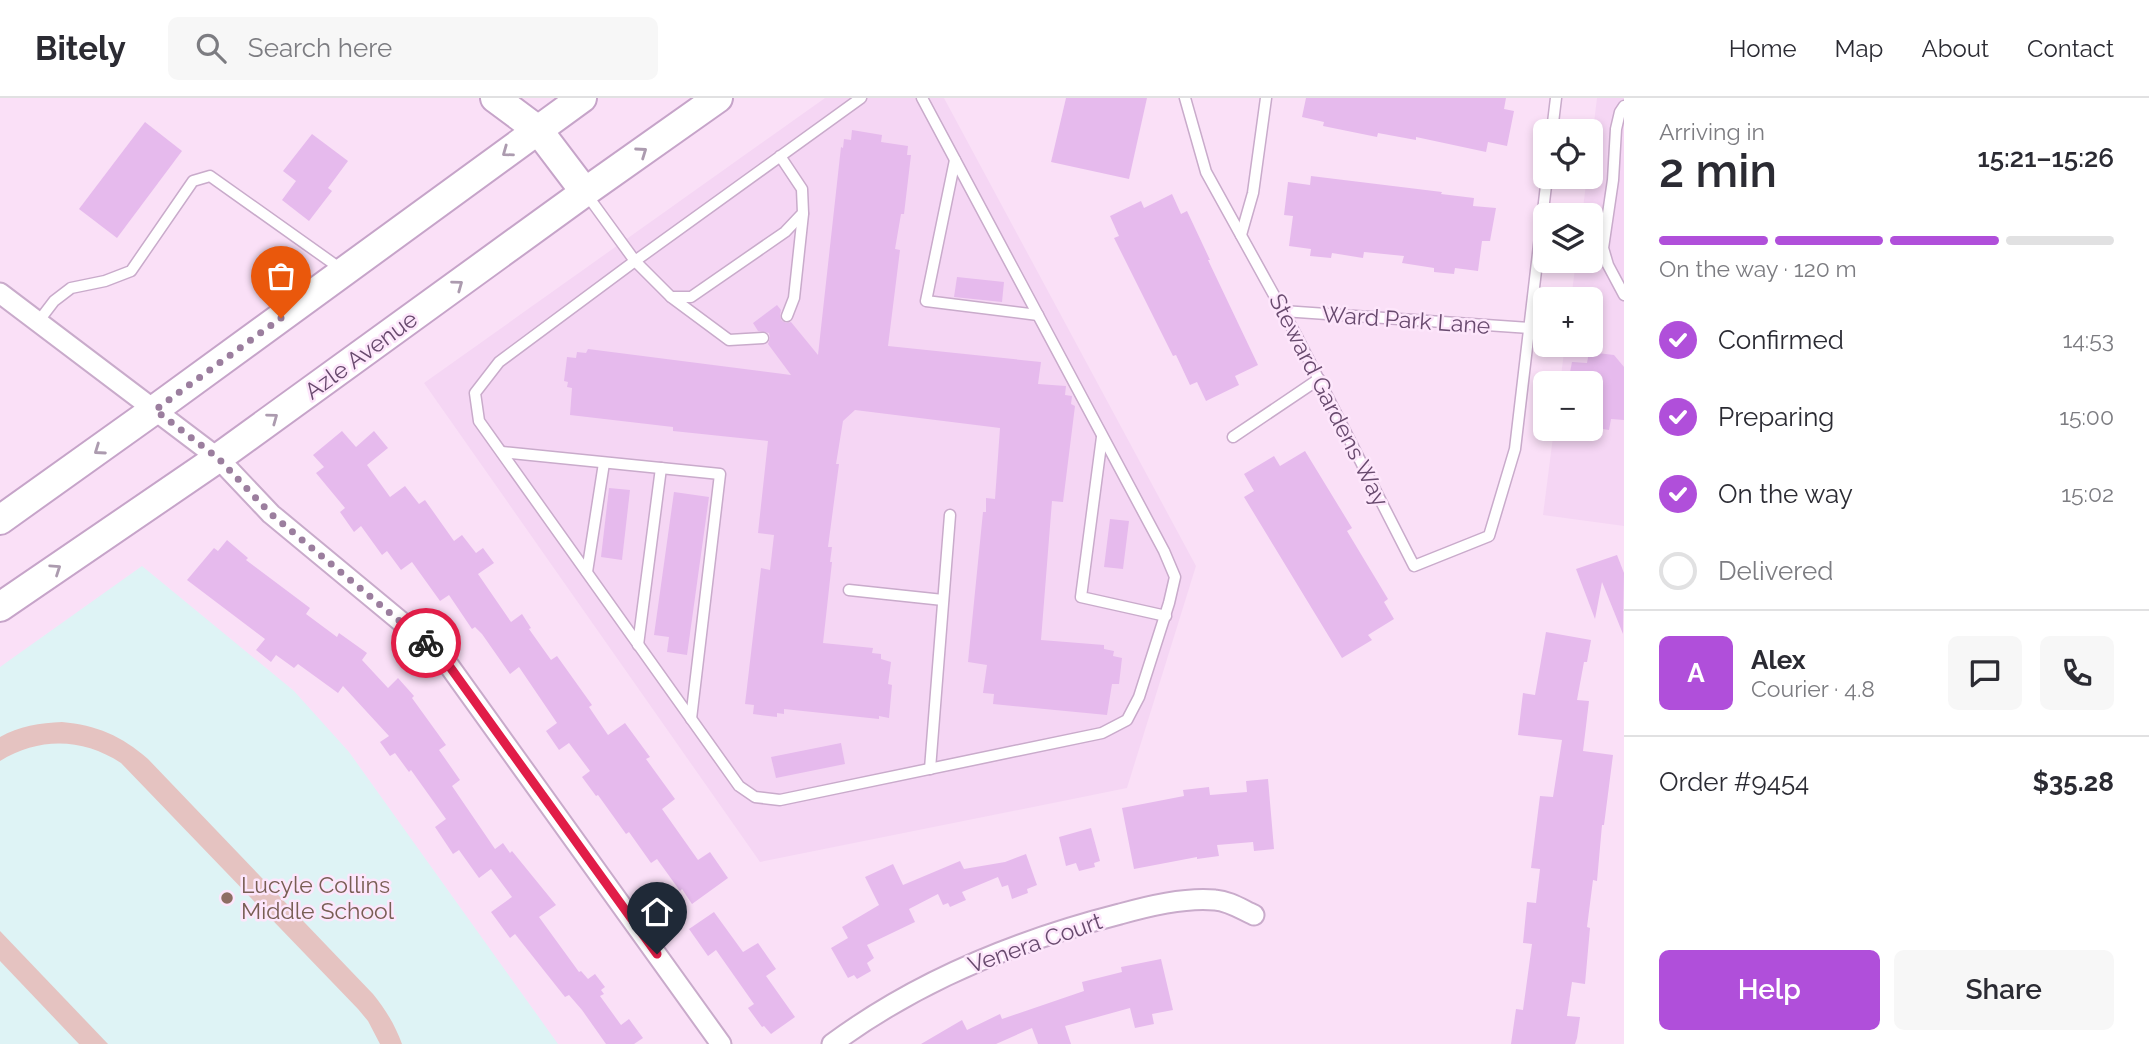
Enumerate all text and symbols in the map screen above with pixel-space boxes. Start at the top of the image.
search box [168,17,658,80]
text: Bitely [35,29,126,68]
icon: search [192,29,230,67]
text: Search here [248,33,392,63]
text: Home [1729,34,1797,63]
text: Map [1835,34,1883,63]
text: About [1921,34,1989,63]
text: Contact [2027,34,2114,63]
text: Arriving in [1659,118,1765,145]
map controls [1533,119,1603,441]
button: locate [1533,119,1603,189]
text: 15:21–15:26 [1977,143,2114,173]
one-way arrow [502,144,515,157]
text: 2 min [1659,144,1777,198]
one-way arrow [634,148,647,160]
button: layers [1533,203,1603,273]
pin [251,246,311,318]
text: On the way · 120 m [1659,255,1857,282]
icon: bag [262,257,300,295]
one-way arrow [450,281,463,293]
button: + [1533,287,1603,357]
street label: Steward Gardens Way [1264,289,1395,511]
street label: Ward Park Lane [1321,300,1491,339]
street label: Azle Avenue [299,305,422,404]
icon: check [1659,321,1697,359]
text: Confirmed [1718,325,1844,355]
text: 14:53 [2062,326,2114,353]
button: − [1533,371,1603,441]
icon: check [1659,398,1697,436]
text: Preparing [1718,402,1834,432]
text: 15:00 [2059,403,2114,430]
one-way arrow [265,414,278,426]
one-way arrow [94,441,107,454]
icon: check [1659,475,1697,513]
text: On the way [1718,479,1853,509]
text: 15:02 [2061,480,2114,507]
text: Delivered [1718,556,1833,586]
one-way arrow [48,565,61,577]
courier [391,608,461,678]
icon: bike [407,624,445,662]
button: chat [1948,636,2022,710]
button: phone [2040,636,2114,710]
text: Alex [1751,645,1806,675]
text: A [1687,658,1705,688]
text: Courier · 4.8 [1751,675,1875,702]
text: Order #9454 [1659,767,1809,797]
text: $35.28 [2033,767,2114,797]
place label: Lucyle Collins Middle School [241,871,395,924]
pin [627,882,687,954]
marker: Lucyle Collins Middle School [219,890,235,906]
icon: home [638,893,676,931]
street label: Venera Court [964,907,1106,978]
button: Help [1659,950,1880,1030]
button: Share [1894,950,2114,1030]

